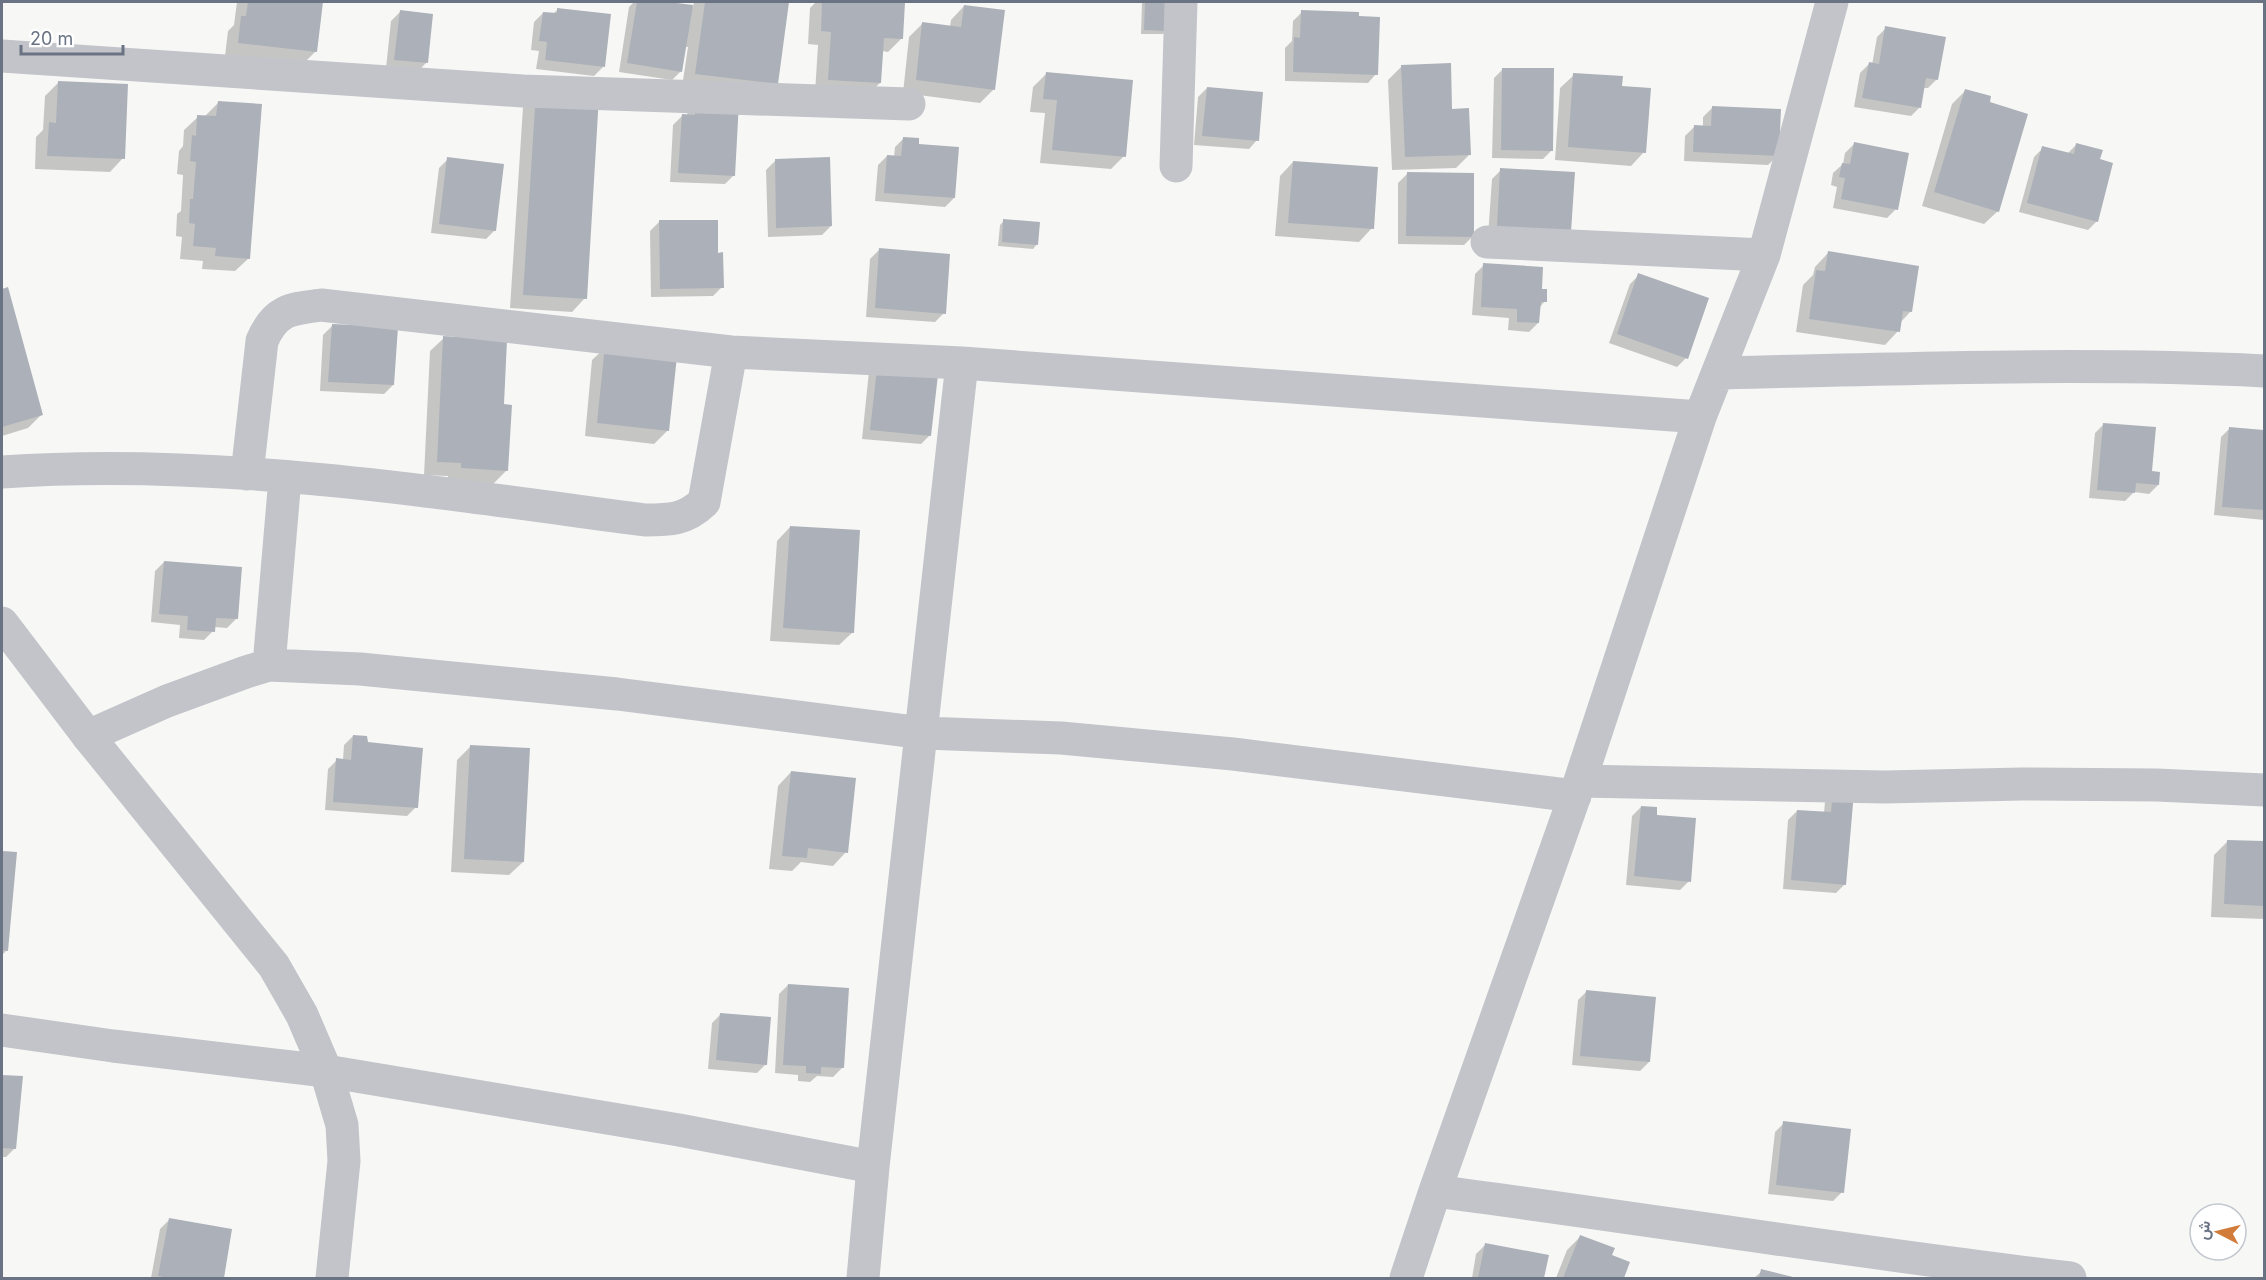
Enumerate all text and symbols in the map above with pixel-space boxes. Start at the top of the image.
scale bar [21,18,123,56]
text: 20 m [30,28,73,49]
north arrow [2188,1202,2248,1262]
text: ش [2192,1219,2214,1241]

